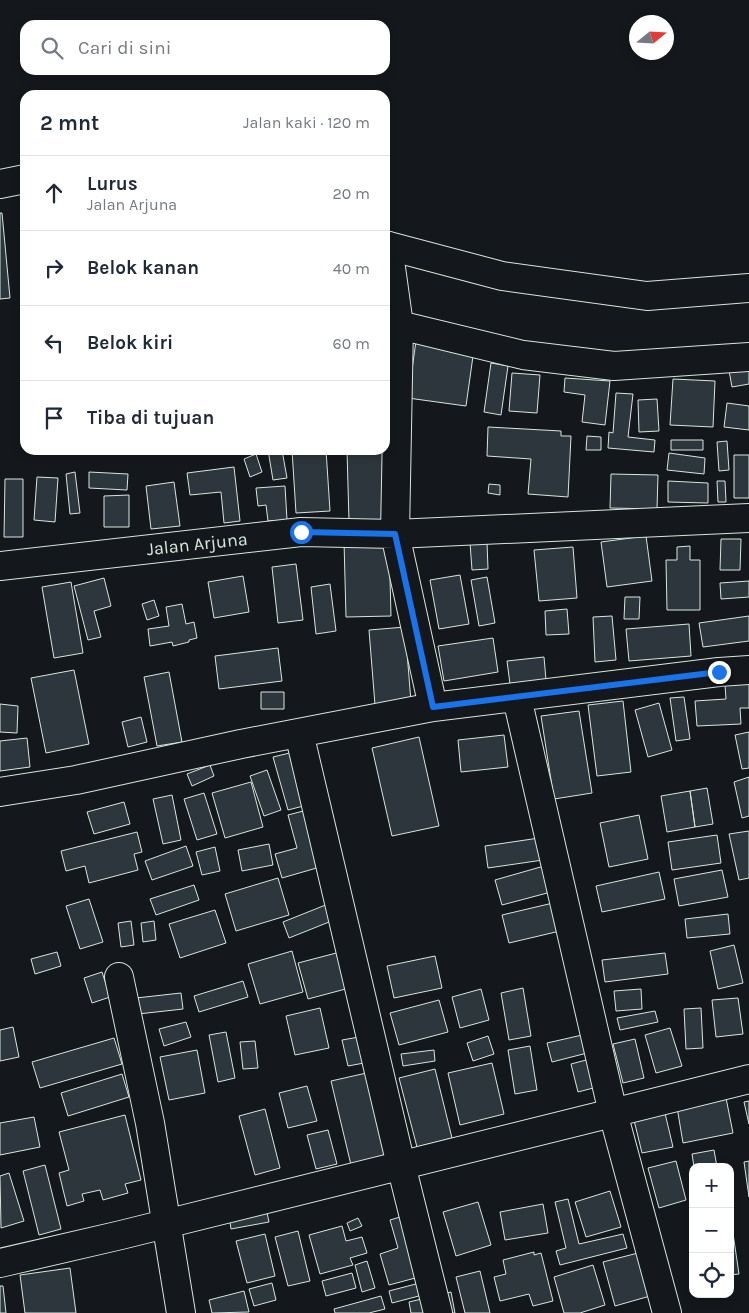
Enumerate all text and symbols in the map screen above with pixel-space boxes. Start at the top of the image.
north arrow [629,15,674,60]
search box [20,20,390,75]
icon: search [38,34,66,62]
text: Cari di sini [78,37,171,59]
text: 2 mnt [40,111,99,135]
text: Jalan kaki · 120 m [243,113,370,132]
text: Lurus [87,173,138,195]
icon: ahead [40,179,68,207]
text: 20 m [332,184,370,203]
text: Jalan Arjuna [87,195,177,214]
icon: right [40,254,68,282]
text: Belok kanan [87,257,199,279]
text: 40 m [333,259,370,278]
icon: left [40,329,68,357]
text: Belok kiri [87,332,173,354]
text: 60 m [333,334,370,353]
icon: arrive [40,404,68,432]
text: Tiba di tujuan [87,407,214,429]
route start [290,521,313,544]
street label: Jalan Arjuna [145,528,249,560]
route end [708,661,731,684]
map controls [689,1163,734,1298]
button: + [689,1163,734,1208]
button: − [689,1208,734,1253]
button: locate [689,1253,734,1298]

